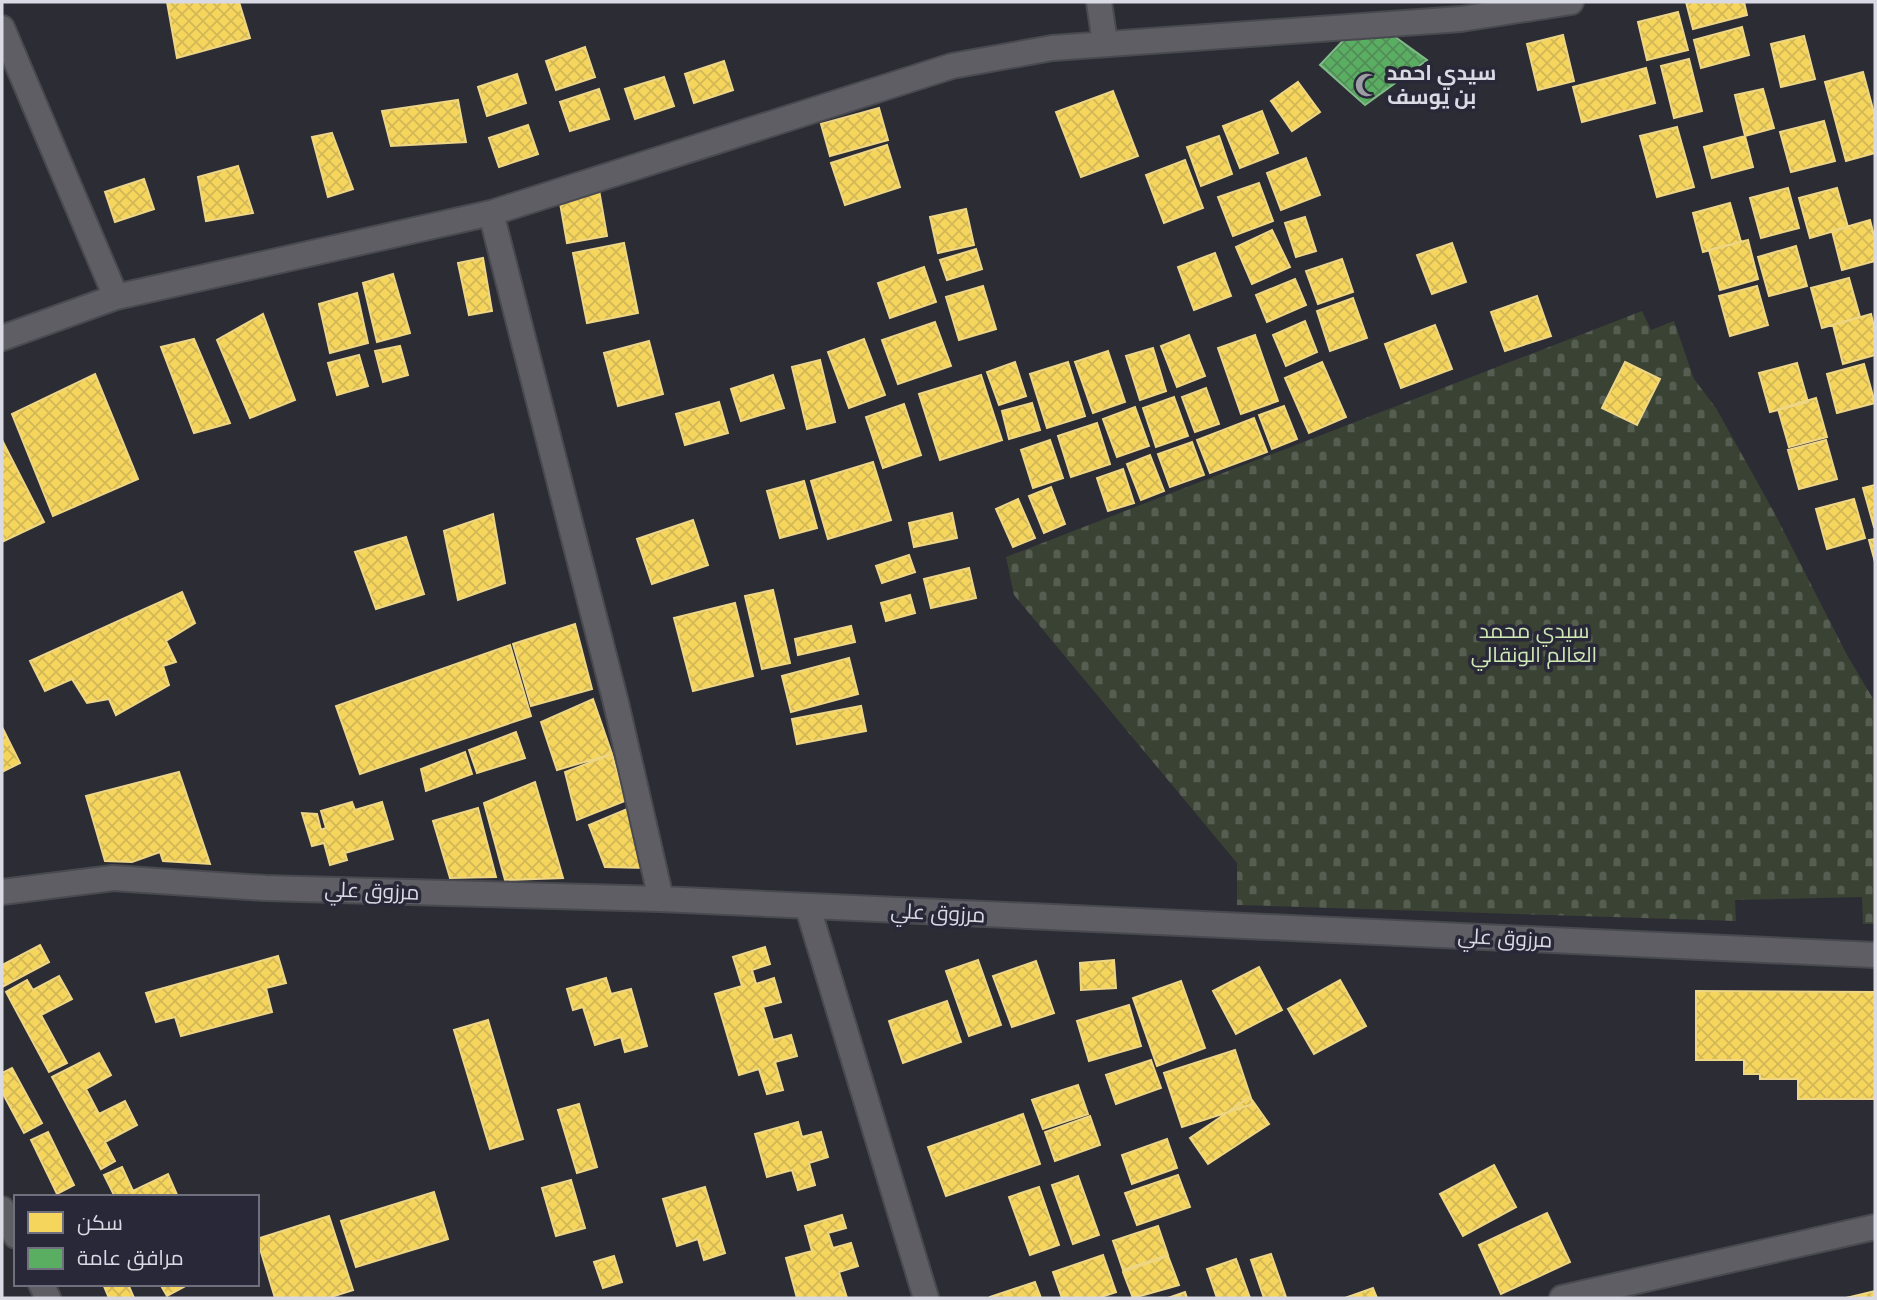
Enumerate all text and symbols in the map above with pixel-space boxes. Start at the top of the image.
place label: سيدي احمد بن يوسف [1387,59,1496,111]
mosque icon: سيدي احمد بن يوسف [1353,71,1381,99]
park label: سيدي محمد العالم الونقالي [1471,617,1597,671]
street label: مرزوق علي [324,875,420,909]
street label: مرزوق علي [890,897,986,931]
street label: مرزوق علي [1457,922,1553,956]
legend [14,1195,259,1286]
text: سكن [77,1209,123,1237]
text: مرافق عامة [77,1244,184,1272]

